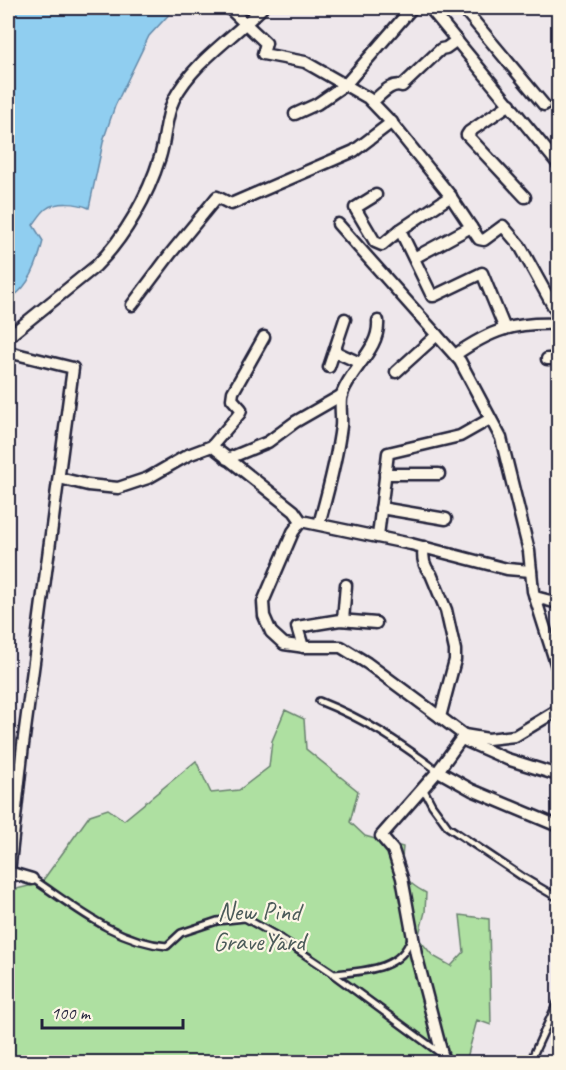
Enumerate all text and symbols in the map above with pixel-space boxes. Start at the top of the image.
park label: New Pind GraveYard [213,895,309,958]
scale bar [42,992,183,1030]
text: 100 m [51,1002,92,1024]

